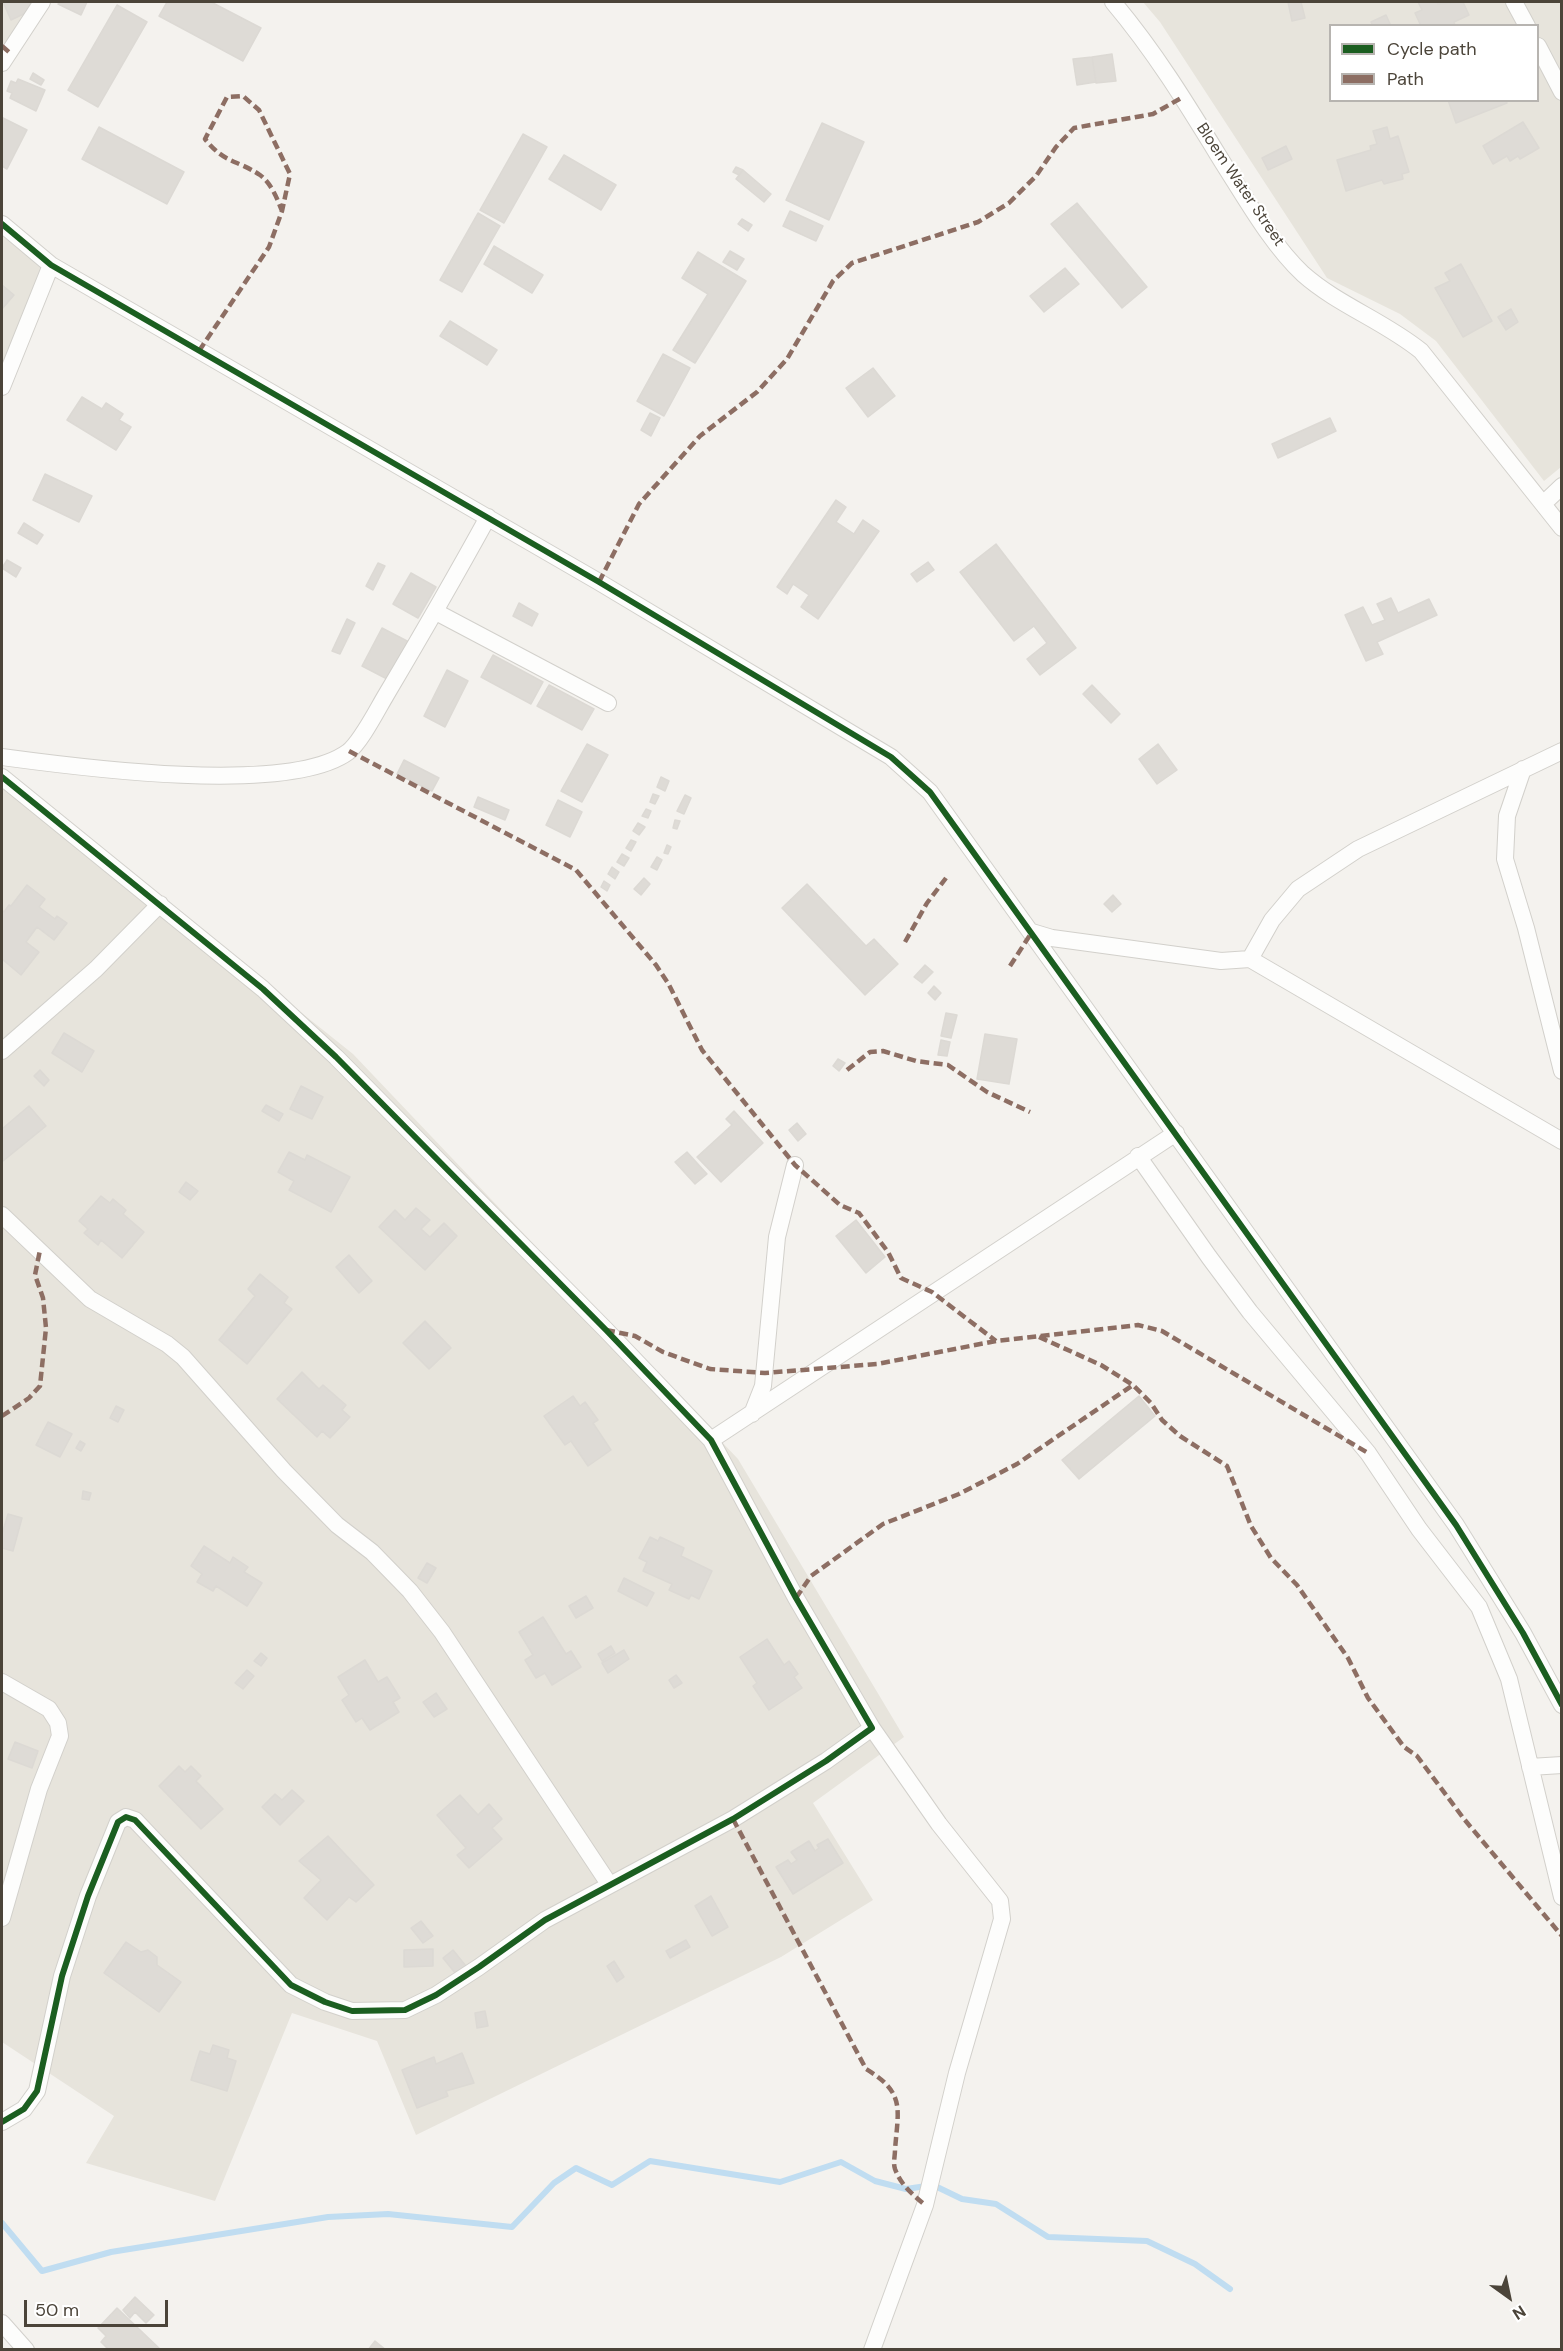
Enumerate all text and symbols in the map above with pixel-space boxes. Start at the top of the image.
legend [1329,24,1539,102]
text: Cycle path [1387,37,1477,61]
text: Path [1387,67,1424,91]
street label: Bloem Water Street [1192,120,1288,250]
north arrow [1479,2267,1539,2327]
scale bar [27,2288,171,2326]
text: 50 m [35,2298,79,2322]
text: N [1508,2301,1530,2324]

